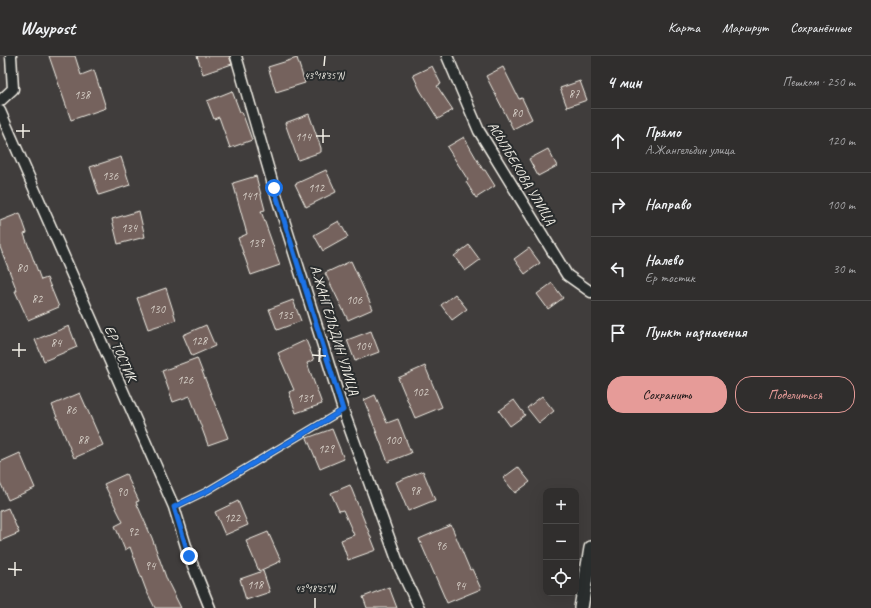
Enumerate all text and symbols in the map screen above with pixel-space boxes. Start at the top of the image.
text: Waypost [20,16,75,40]
text: Карта [668,19,700,36]
text: Маршрут [722,19,768,36]
text: Сохранённые [790,19,851,36]
text: 43°18'35"N [304,69,346,82]
text: 4 мин [607,72,642,93]
text: Пешком · 250 m [782,74,855,90]
house number: 87 [569,86,580,102]
house number: 138 [74,87,92,103]
house number: 80 [512,105,524,121]
street label: АСЫЛБЕКОВА УЛИЦА [484,119,560,229]
text: Прямо [645,123,681,142]
house number: 114 [295,129,313,145]
icon: ahead [607,130,629,152]
text: 120 m [827,133,855,149]
text: А.Жангельдин улица [645,142,734,158]
house number: 136 [102,168,119,184]
route start [265,179,283,197]
house number: 112 [308,180,326,196]
house number: 141 [241,188,258,204]
icon: right [607,194,629,216]
text: Направо [645,195,691,214]
text: 100 m [827,197,855,213]
house number: 134 [121,220,139,236]
house number: 139 [248,235,266,251]
text: Налево [645,251,683,270]
icon: left [607,258,629,280]
house number: 80 [17,260,29,276]
text: 30 m [833,261,855,277]
street label: А.ЖАНГЕЛЬДИН УЛИЦА [307,263,363,398]
text: Ер тостик [645,270,695,286]
house number: 82 [32,291,44,307]
house number: 106 [346,292,363,308]
house number: 130 [149,301,167,317]
house number: 135 [277,307,294,323]
icon: arrive [607,322,629,344]
street label: ЕР ТОСТИК [101,323,142,387]
text: Пункт назначения [645,323,747,342]
house number: 128 [191,333,209,349]
house number: 84 [51,335,63,351]
house number: 104 [355,338,373,354]
house number: 126 [177,372,194,388]
button: Сохранить [607,376,727,413]
button: Поделиться [735,376,855,413]
house number: 102 [412,384,430,400]
house number: 131 [297,390,314,406]
house number: 86 [66,402,77,418]
house number: 88 [78,432,90,448]
house number: 100 [385,432,403,448]
house number: 129 [318,441,336,457]
house number: 98 [410,483,422,499]
house number: 90 [117,484,129,500]
map controls [543,488,579,596]
button: + [543,488,579,524]
house number: 122 [224,510,242,526]
house number: 92 [128,524,140,540]
button: − [543,524,579,560]
house number: 96 [436,538,447,554]
route end [180,547,198,565]
house number: 94 [145,558,157,574]
button: locate [543,560,579,596]
house number: 118 [247,577,265,593]
house number: 94 [455,578,467,594]
text: 43°18'35"N [295,582,337,595]

